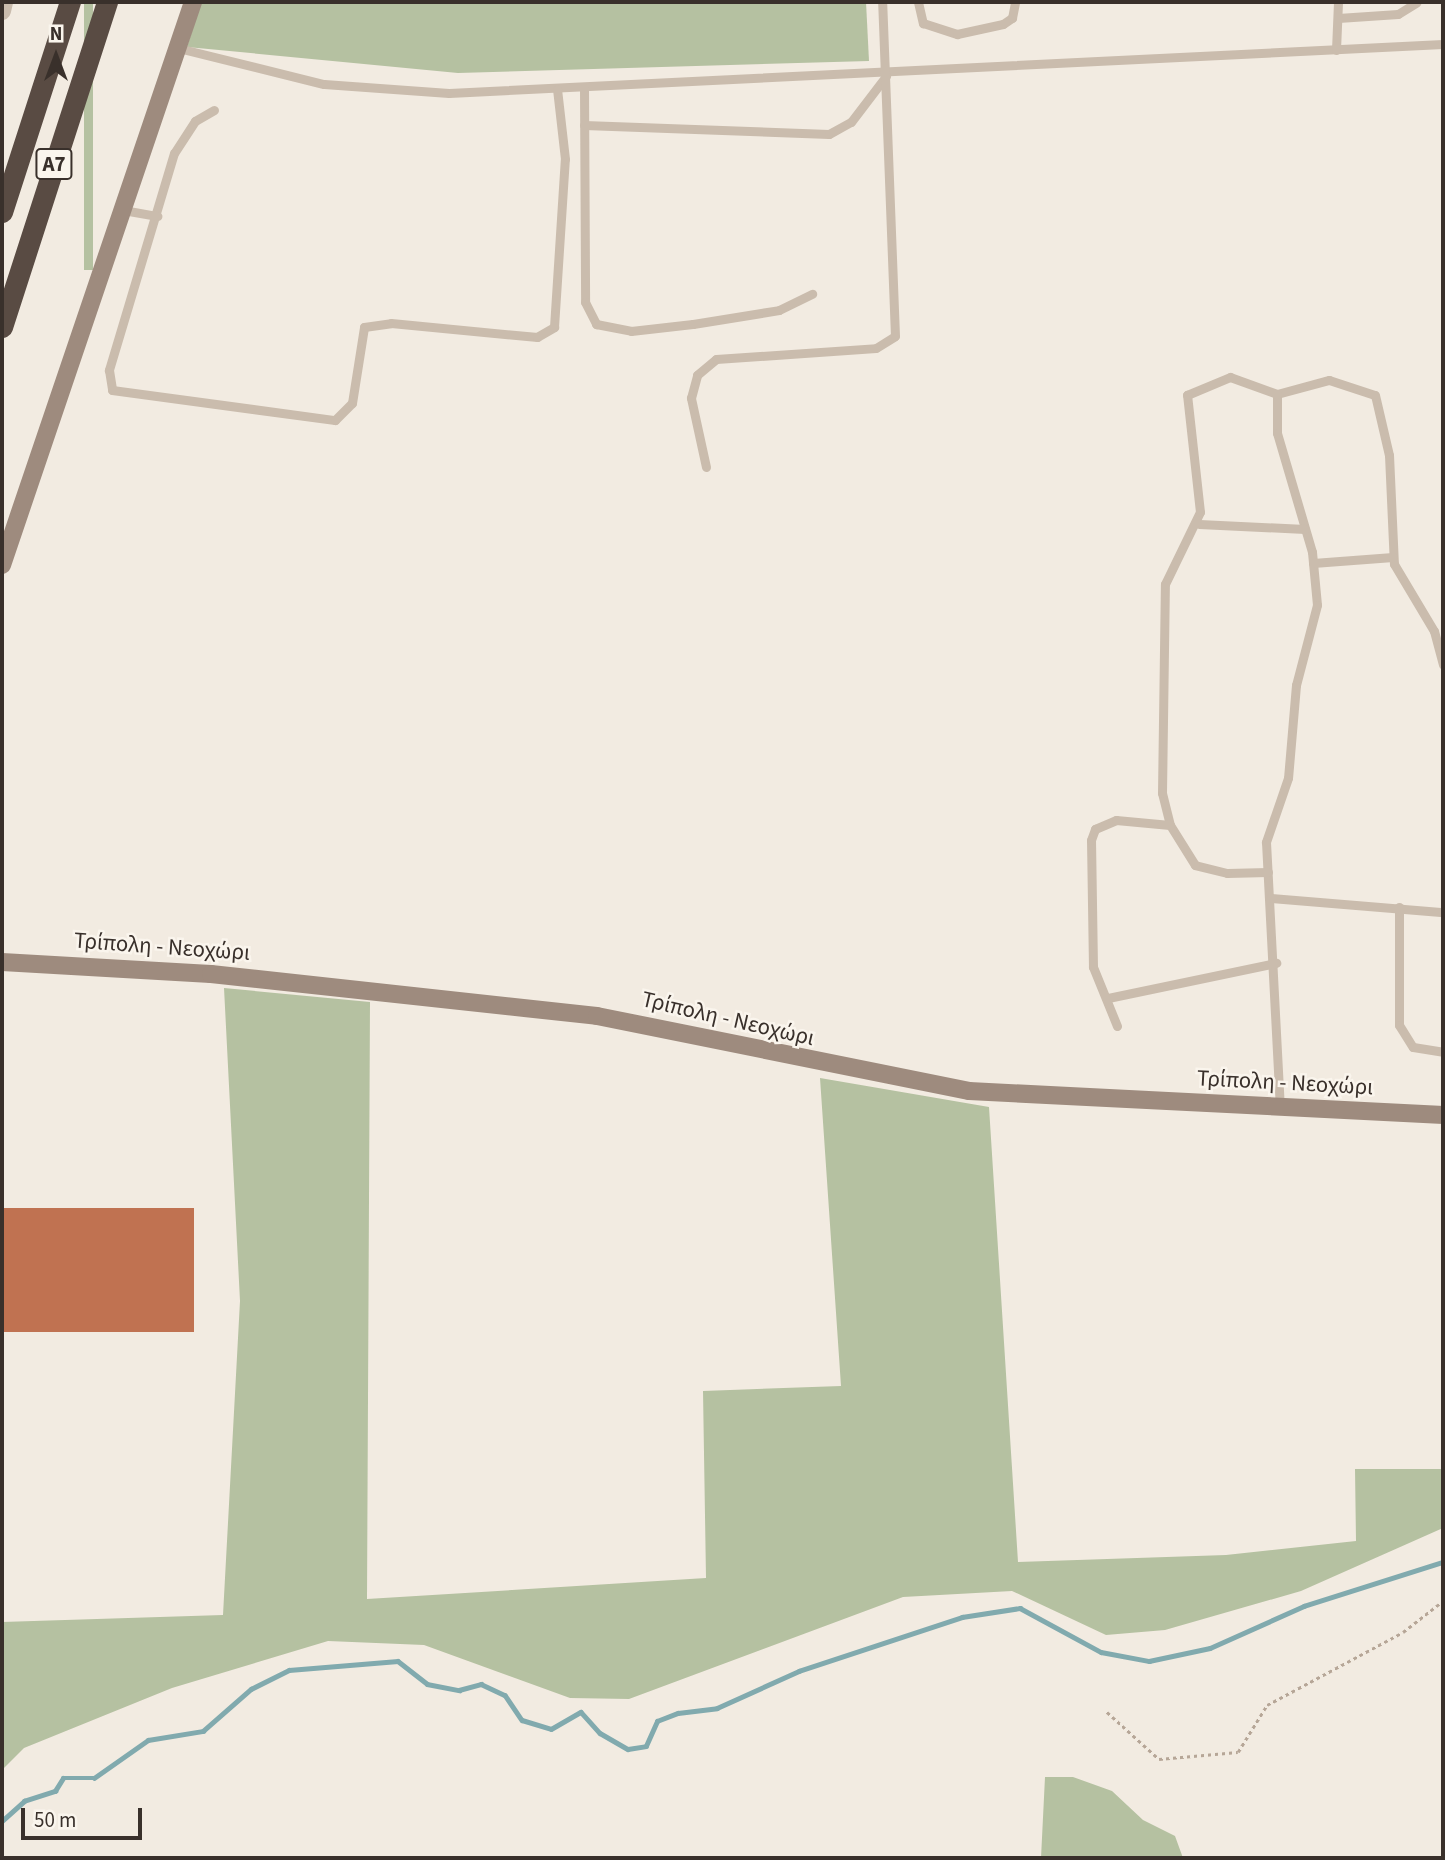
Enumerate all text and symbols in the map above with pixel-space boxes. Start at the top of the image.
north arrow [21,21,91,91]
text: N [50,21,62,48]
road number: Α7 [35,146,73,182]
street label: Τρίπολη - Νεοχώρι [73,927,251,967]
street label: Τρίπολη - Νεοχώρι [639,986,817,1052]
street label: Τρίπολη - Νεοχώρι [1196,1065,1374,1101]
scale bar [24,1794,145,1838]
text: 50 m [34,1805,76,1835]

